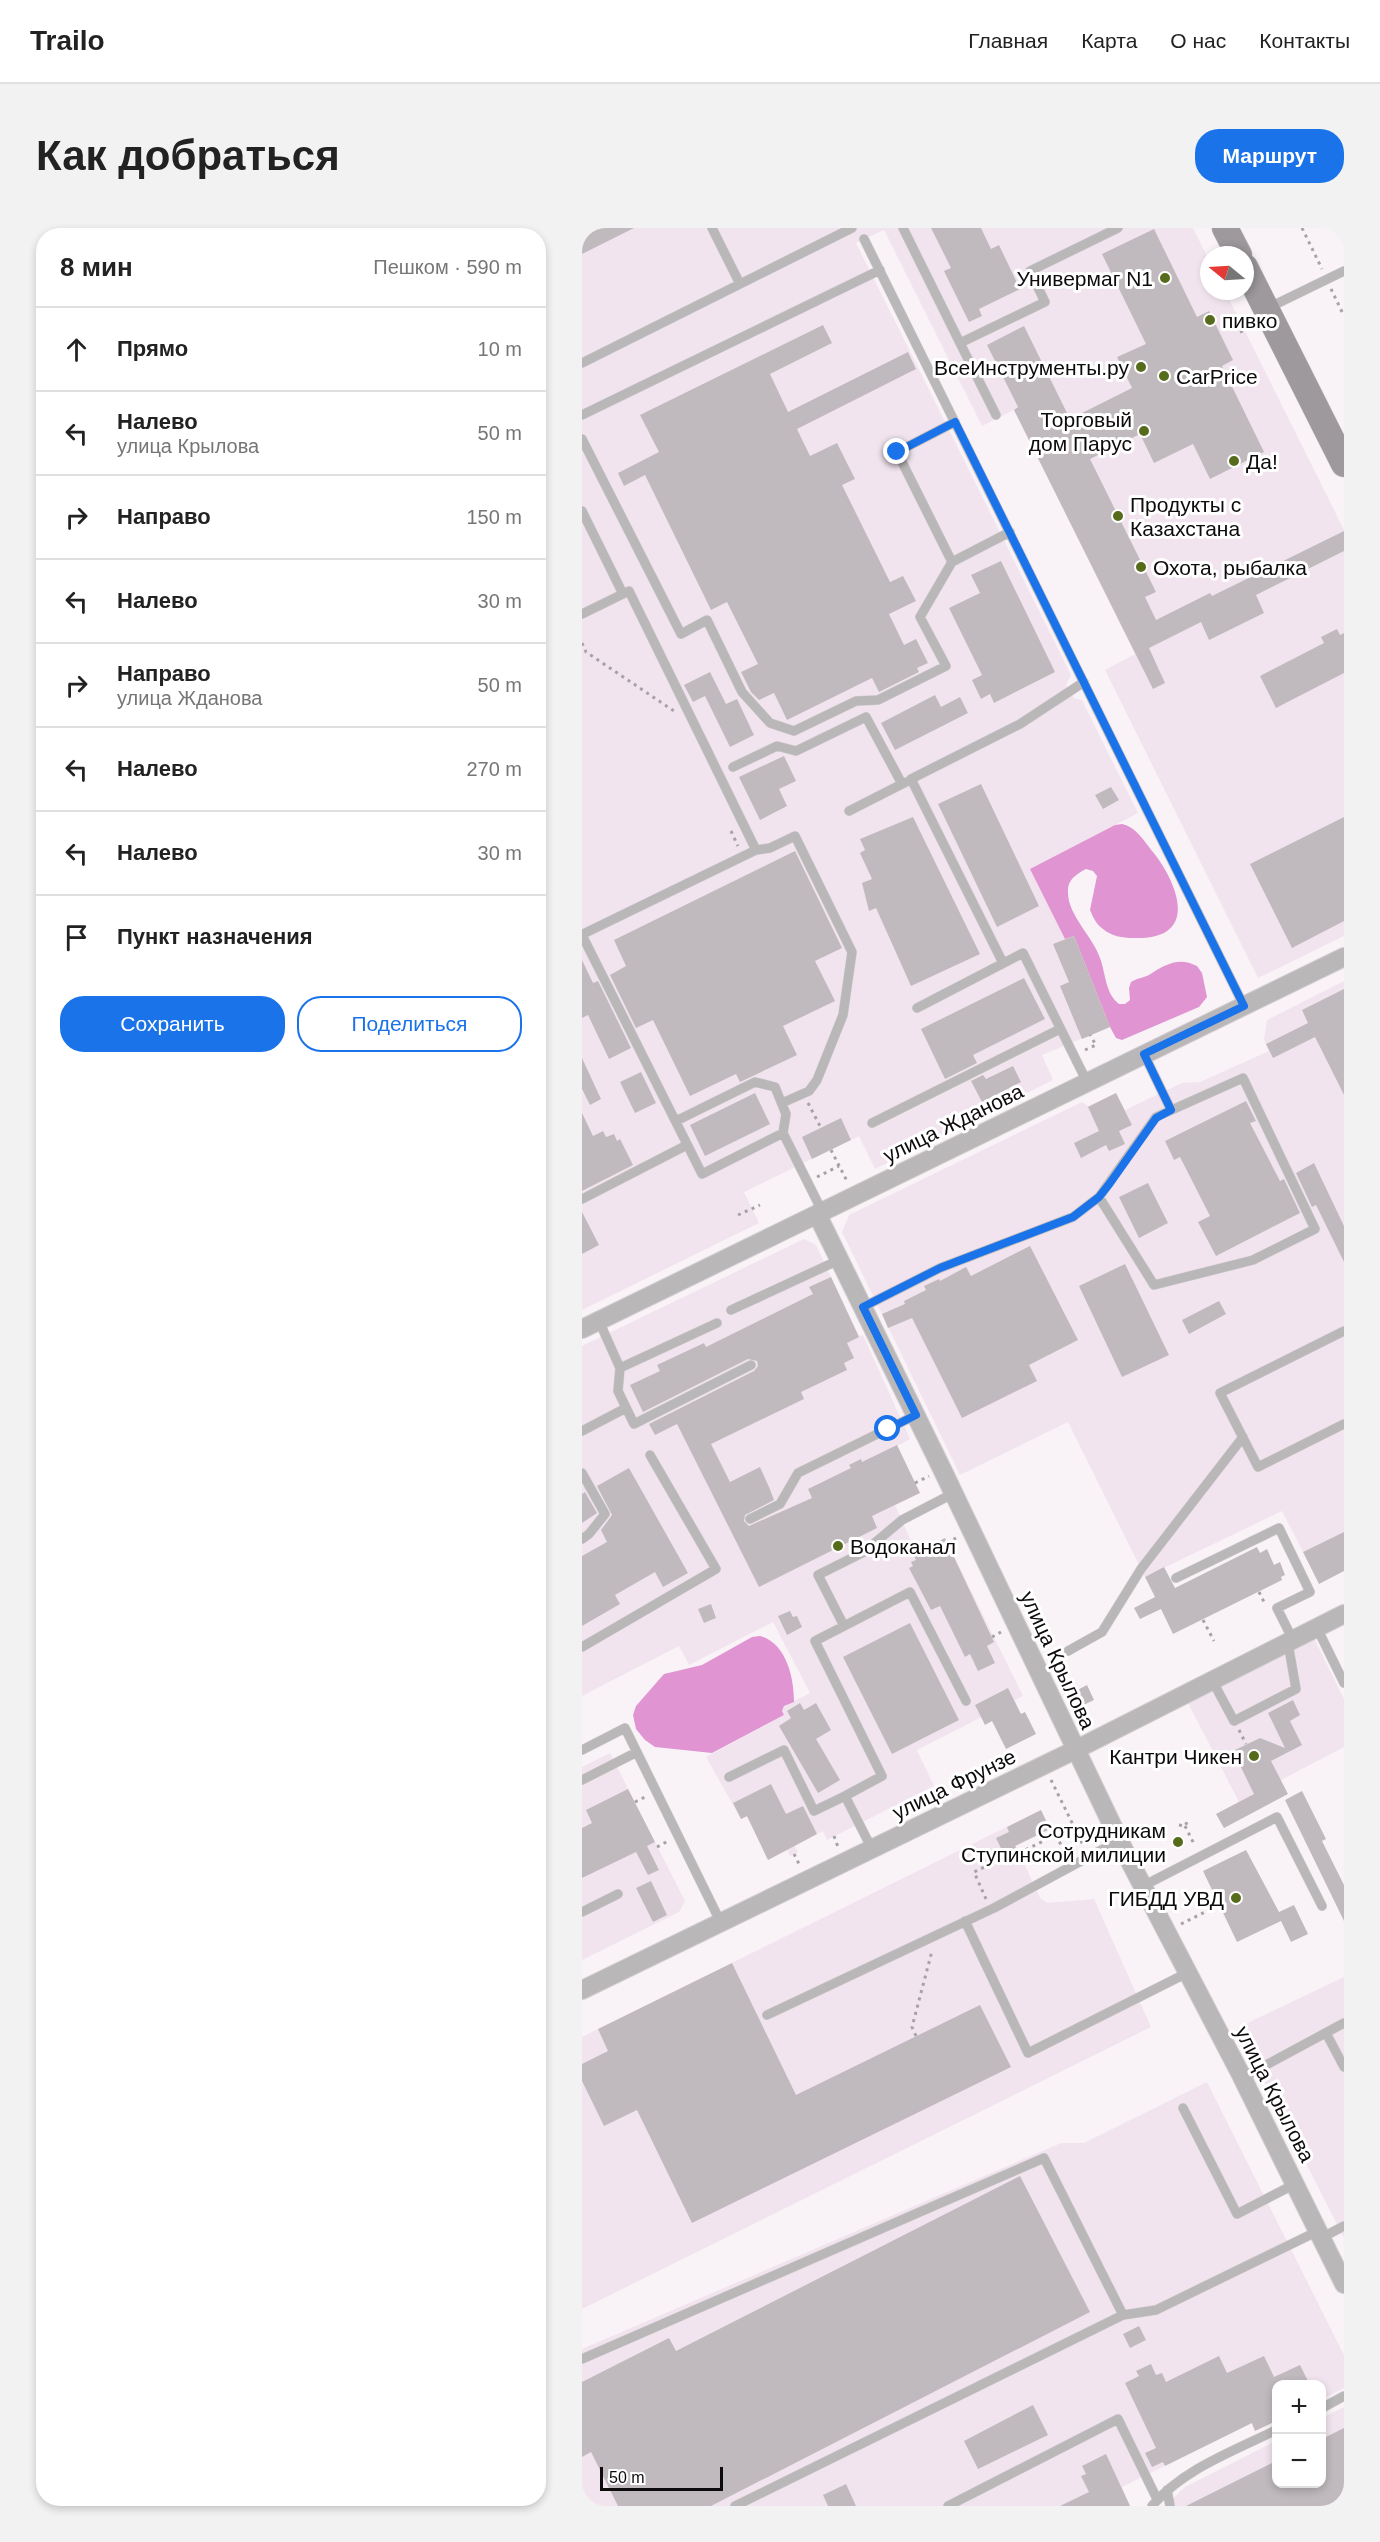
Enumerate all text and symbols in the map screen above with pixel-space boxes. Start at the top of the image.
text: Trailo [30,25,105,56]
text: Главная [968,29,1048,52]
text: Карта [1081,29,1137,52]
text: О нас [1170,29,1226,52]
text: Контакты [1259,29,1350,52]
button: Маршрут [1195,129,1344,183]
text: Как добраться [36,132,340,179]
north arrow [1200,246,1254,300]
text: 8 мин [60,252,133,282]
text: Пешком · 590 m [373,256,522,278]
place label: Универмаг N1 [1017,267,1153,290]
marker: Универмаг N1 [1158,271,1172,285]
place label: пивко [1222,309,1277,332]
marker: пивко [1203,313,1217,327]
icon: ahead [60,333,93,366]
text: Прямо [117,336,188,361]
text: 10 m [478,338,522,360]
place label: ВсеИнструменты.ру [934,356,1130,379]
marker: ВсеИнструменты.ру [1134,360,1148,374]
place label: CarPrice [1176,365,1258,388]
marker: CarPrice [1157,369,1171,383]
place label: Торговый дом Парус [1029,408,1132,455]
text: Налево [117,409,198,434]
icon: left [60,417,93,450]
text: 50 m [478,422,522,444]
marker: Торговый дом Парус [1137,424,1151,438]
text: улица Крылова [117,435,259,457]
route end [883,438,909,464]
place label: Да! [1246,450,1278,473]
marker: Да! [1227,454,1241,468]
place label: Продукты с Казахстана [1130,493,1241,540]
icon: right [60,501,93,534]
text: Направо [117,504,211,529]
text: 150 m [466,506,522,528]
marker: Продукты с Казахстана [1111,509,1125,523]
place label: Охота, рыбалка [1153,556,1307,579]
marker: Охота, рыбалка [1134,560,1148,574]
icon: left [60,585,93,618]
text: Налево [117,588,198,613]
text: 30 m [478,590,522,612]
text: Направо [117,661,211,686]
icon: right [60,669,93,702]
text: 50 m [478,674,522,696]
text: улица Жданова [117,687,263,709]
icon: left [60,753,93,786]
text: Налево [117,756,198,781]
text: 270 m [466,758,522,780]
icon: left [60,837,93,870]
text: Налево [117,840,198,865]
text: 30 m [478,842,522,864]
icon: arrive [60,921,93,954]
text: Пункт назначения [117,924,313,949]
button: Сохранить [60,996,285,1052]
button: Поделиться [297,996,522,1052]
street label: улица Жданова [879,1079,1027,1167]
route start [874,1415,900,1441]
place label: Водоканал [850,1535,956,1558]
marker: Водоканал [831,1539,845,1553]
street label: улица Крылова [1016,1587,1100,1733]
street label: улица Фрунзе [889,1744,1019,1824]
place label: Кантри Чикен [1109,1745,1242,1768]
marker: Кантри Чикен [1247,1749,1261,1763]
place label: Сотрудникам Ступинской милиции [961,1819,1166,1866]
marker: Сотрудникам Ступинской милиции [1171,1835,1185,1849]
place label: ГИБДД УВД [1108,1887,1224,1910]
marker: ГИБДД УВД [1229,1891,1243,1905]
street label: улица Крылова [1231,2022,1319,2166]
map controls [1272,2380,1326,2488]
button: + [1272,2380,1326,2434]
button: − [1272,2434,1326,2488]
scale bar [600,2464,723,2492]
text: 50 m [609,2469,645,2486]

